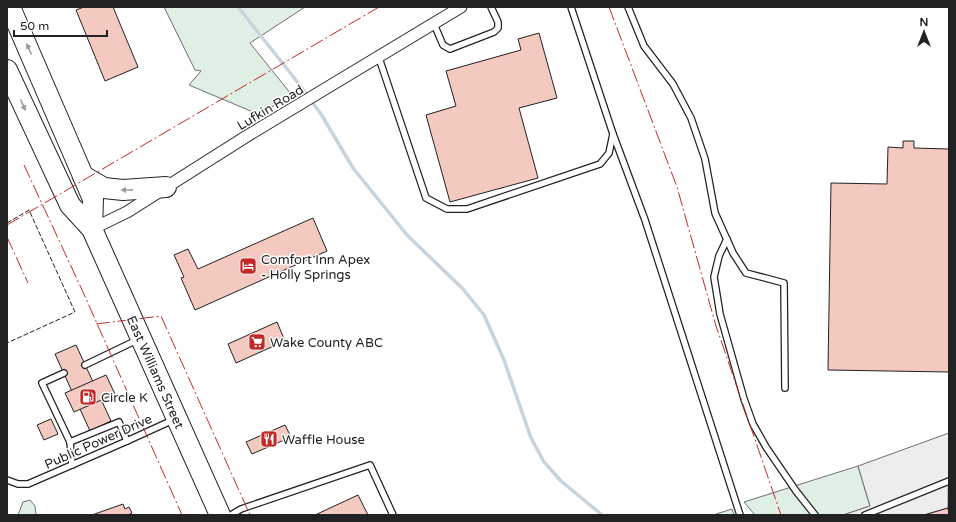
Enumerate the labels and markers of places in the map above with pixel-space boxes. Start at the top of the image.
place label: Comfort Inn Apex - Holly Springs [261,252,370,283]
hotel icon: Comfort Inn Apex - Holly Springs [238,256,258,276]
supermarket icon: Wake County ABC [247,332,267,352]
place label: Wake County ABC [270,335,383,351]
fuel station icon: Circle K [78,387,98,407]
place label: Circle K [101,390,148,406]
restaurant icon: Waffle House [259,429,279,449]
place label: Waffle House [282,432,365,448]

